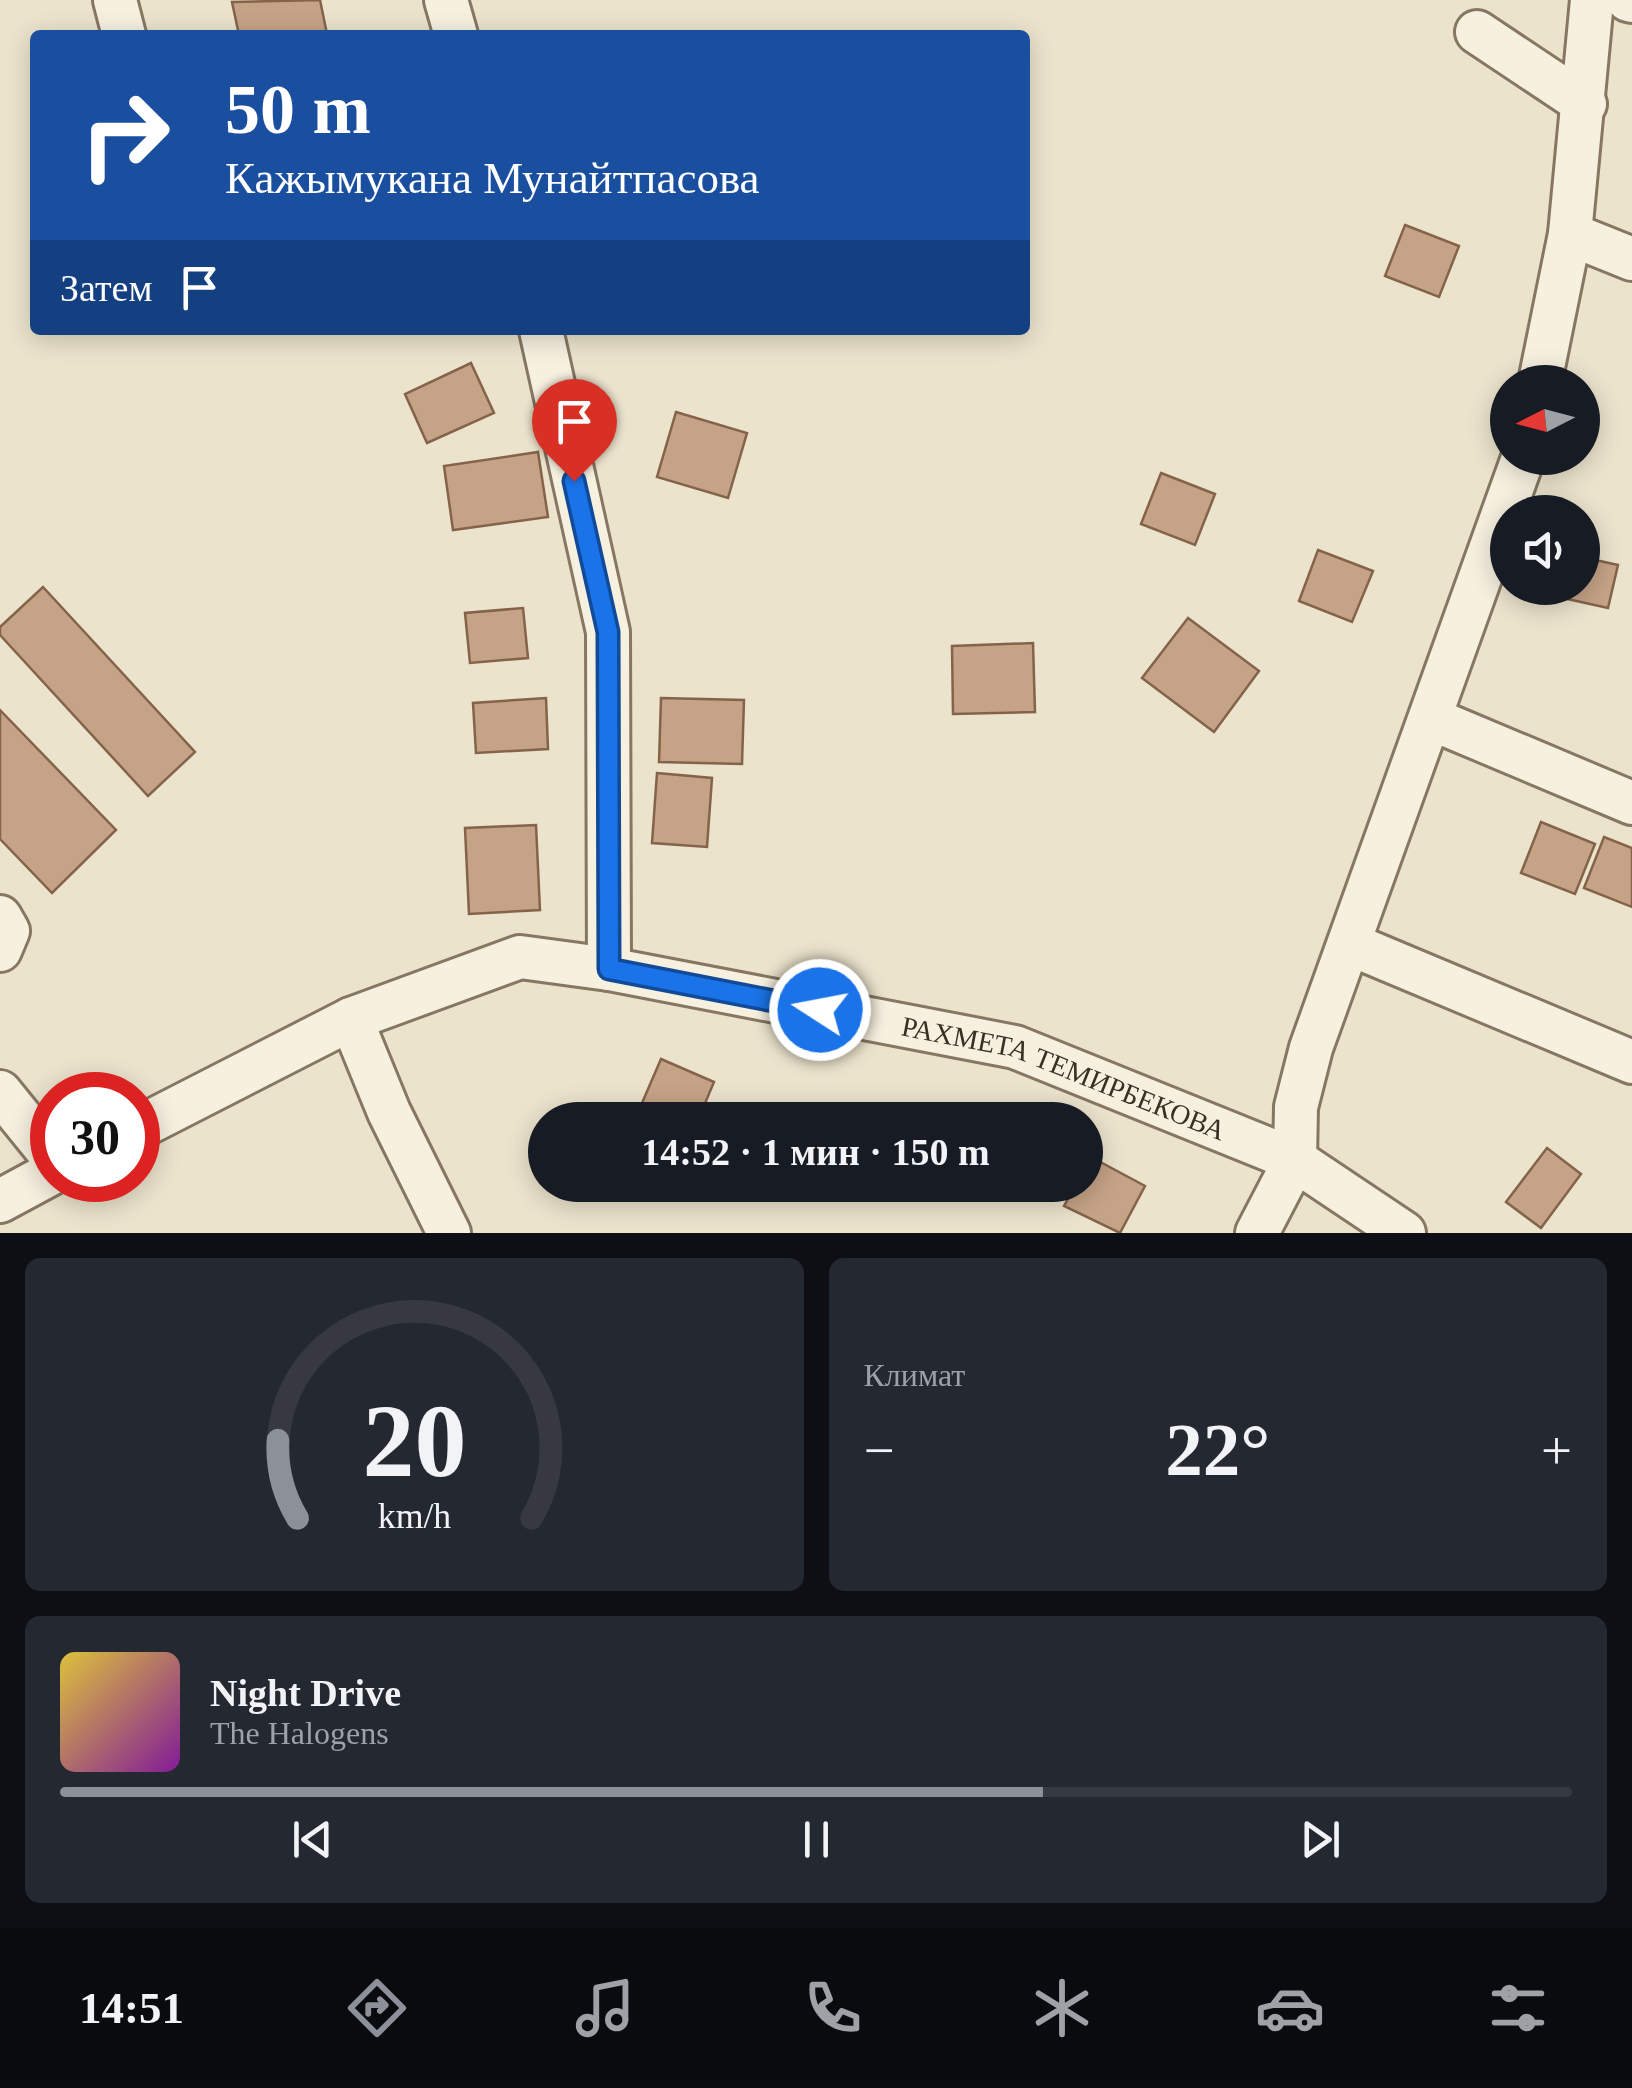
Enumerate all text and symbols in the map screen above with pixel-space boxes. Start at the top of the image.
icon: right [60,70,190,200]
text: 50 m [225,71,371,148]
text: Кажымукана Мунайтпасова [225,153,760,203]
icon: arrive [172,260,227,315]
text: Затем [60,267,152,309]
north arrow [1490,365,1600,475]
map controls [1490,365,1600,605]
pin [532,379,617,482]
icon: arrive [547,394,602,449]
button: sound [1490,495,1600,605]
position arrow [768,958,872,1062]
street label: РАХМЕТА ТЕМИРБЕКОВА [899,1011,1231,1147]
speed limit sign: 30 [30,1072,160,1202]
text: 14:52 · 1 мин · 150 m [641,1131,990,1173]
text: Климат [864,1357,965,1393]
text: 20 [362,1383,466,1498]
text: 22° [1165,1408,1270,1491]
text: − [864,1420,895,1481]
text: + [1541,1420,1572,1481]
text: km/h [378,1496,451,1536]
text: Night Drive [210,1672,401,1714]
text: The Halogens [210,1715,389,1751]
icon: previous [285,1812,340,1867]
icon: pause [789,1812,844,1867]
icon: next [1293,1812,1348,1867]
icon: directions [342,1973,412,2043]
icon: music [570,1973,640,2043]
icon: phone [798,1973,868,2043]
icon: climate [1027,1973,1097,2043]
icon: car [1255,1973,1325,2043]
icon: filters [1483,1973,1553,2043]
text: 14:51 [79,1983,184,2033]

